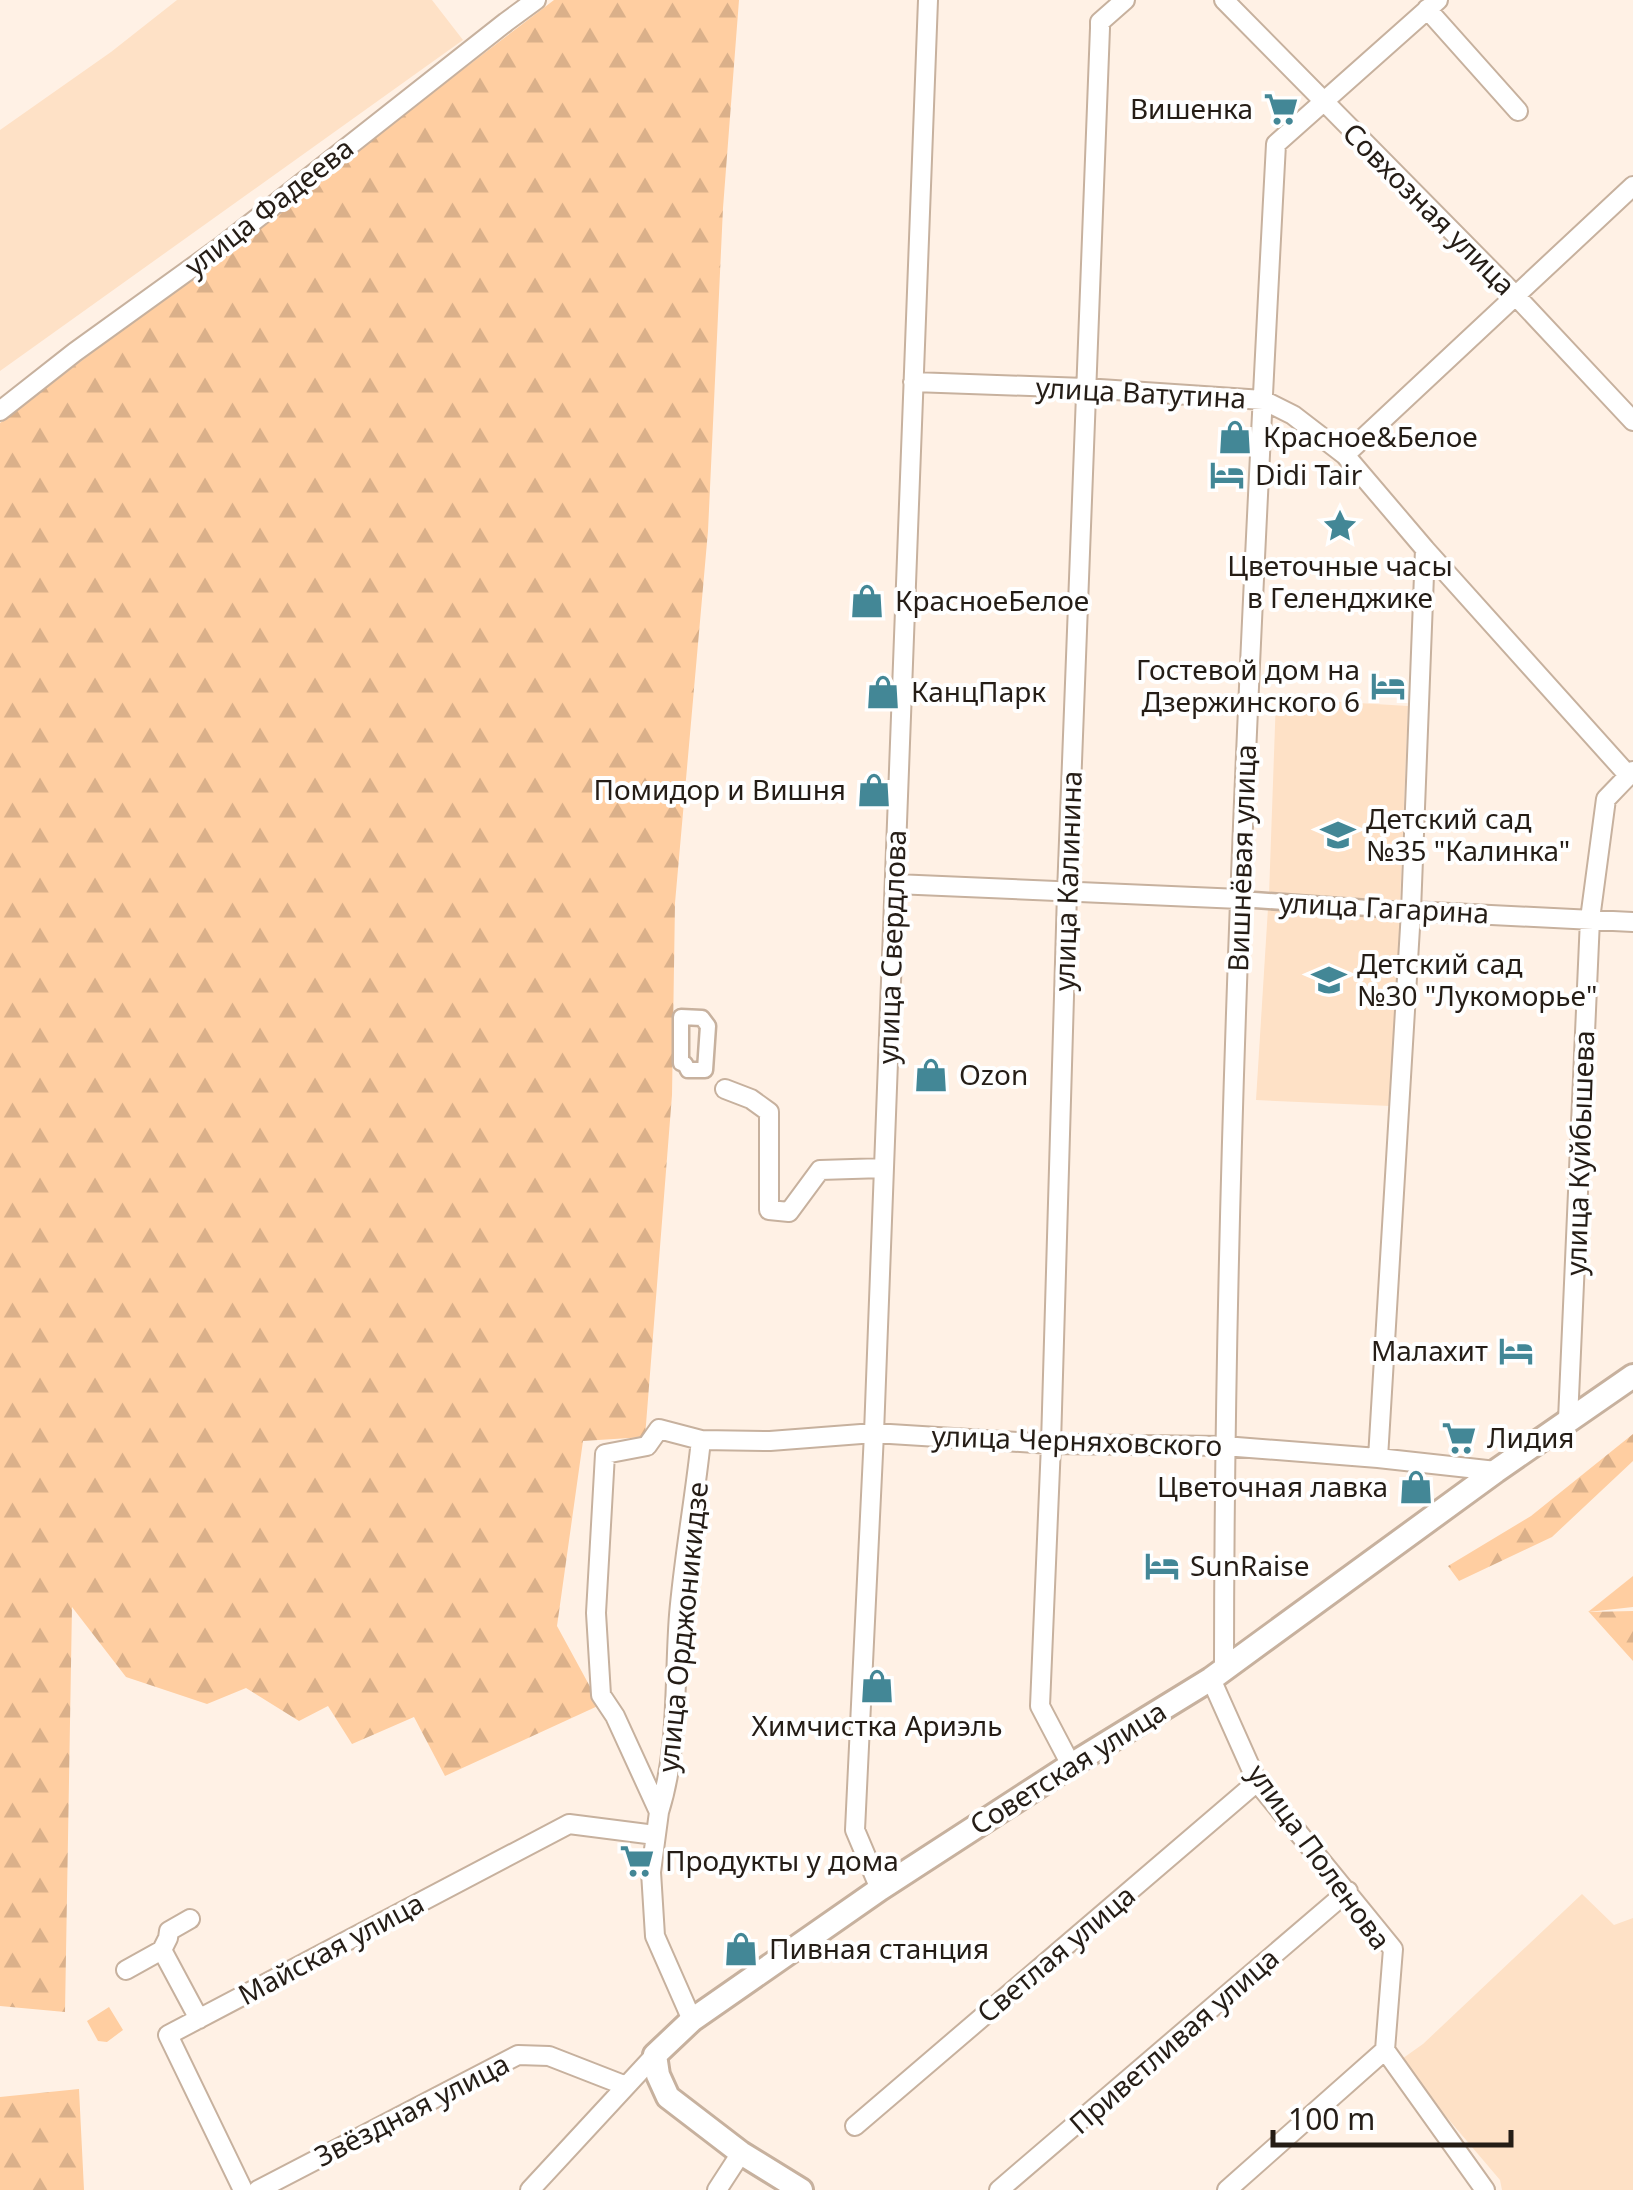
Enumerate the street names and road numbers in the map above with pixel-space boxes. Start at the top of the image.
street label: Совхозная улица [1335,114,1524,303]
street label: улица Фадеева [176,128,361,284]
street label: улица Ватутина [1035,368,1247,416]
street label: Вишнёвая улица [1218,744,1264,972]
street label: улица Калинина [1044,770,1090,992]
street label: улица Свердлова [868,829,914,1065]
street label: улица Гагарина [1278,883,1490,931]
street label: улица Куйбышева [1556,1030,1602,1276]
street label: улица Черняховского [931,1416,1223,1464]
street label: улица Орджоникидзе [648,1480,716,1774]
street label: Советская улица [962,1691,1173,1843]
street label: улица Поленова [1240,1756,1400,1957]
street label: Светлая улица [968,1876,1143,2031]
street label: Майская улица [231,1883,430,2013]
street label: Приветливая улица [1060,1939,1286,2142]
street label: Звёздная улица [308,2044,515,2175]

